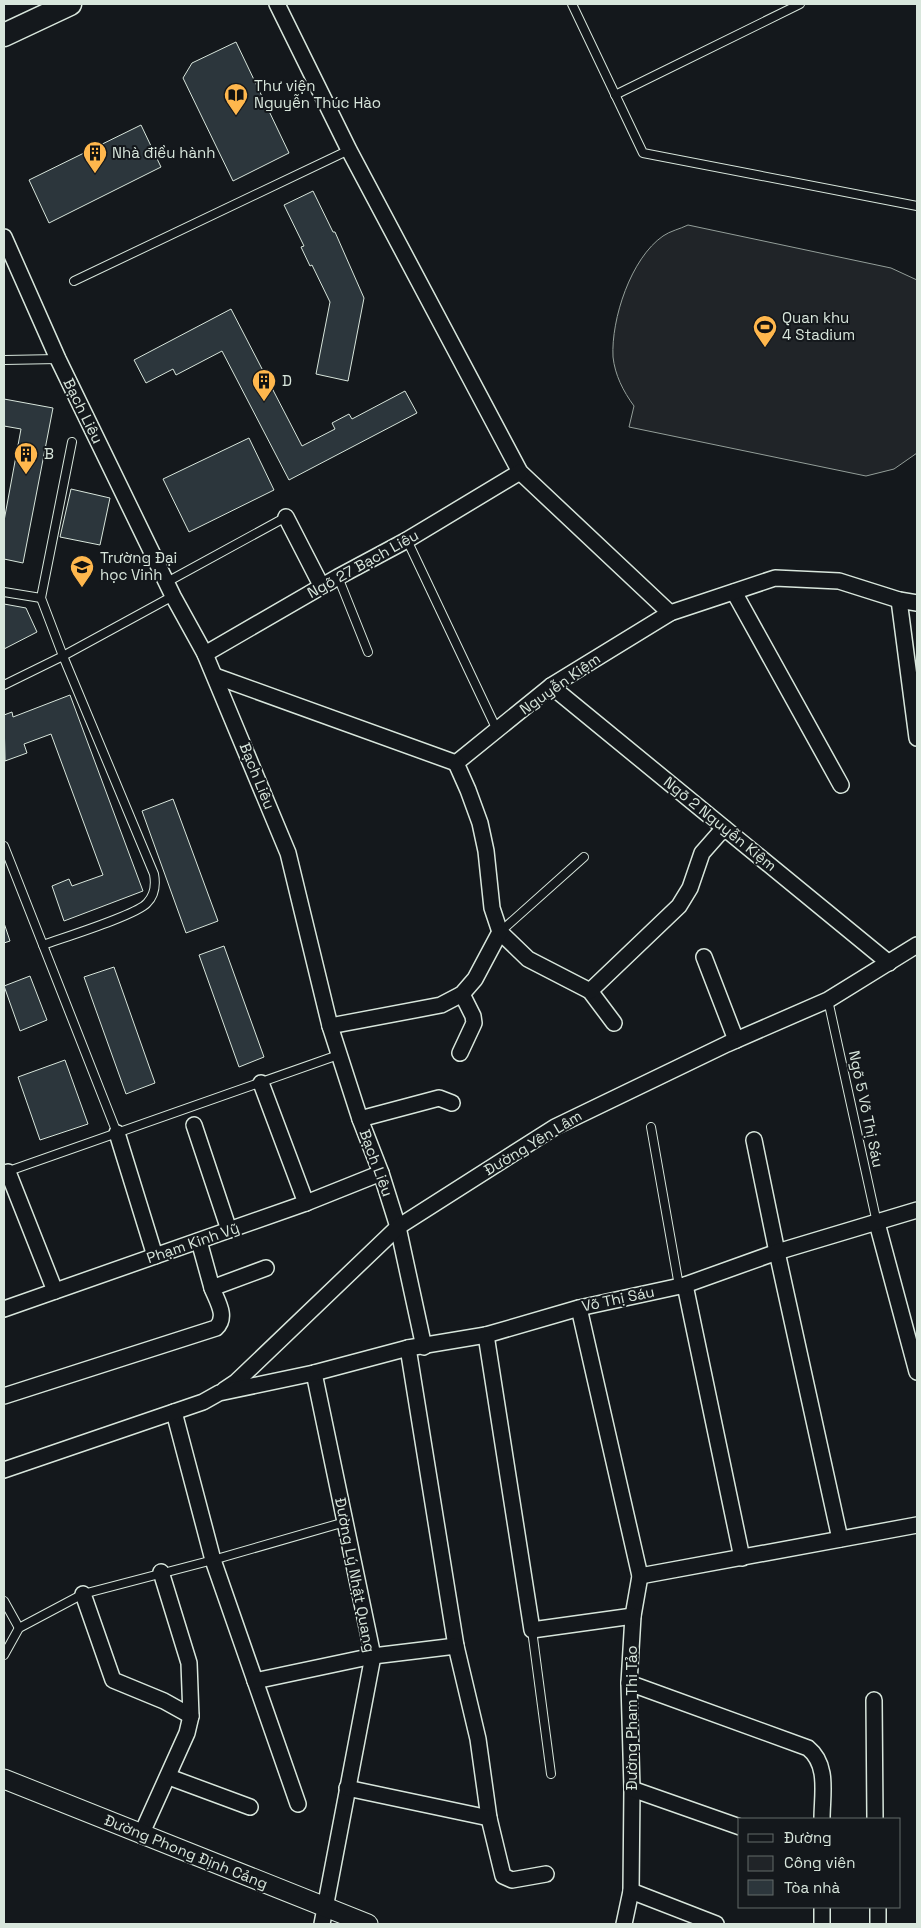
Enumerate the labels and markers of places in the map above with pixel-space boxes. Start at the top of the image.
place label: Thư viện Nguyễn Thúc Hào [254,76,381,112]
library icon: Thư viện Nguyễn Thúc Hào [223,82,249,116]
building icon: Nhà điều hành [82,140,108,174]
place label: Nhà điều hành [112,143,215,162]
place label: Quan khu 4 Stadium [782,308,855,344]
sports icon: Quan khu 4 Stadium [752,314,778,348]
building icon: D [251,368,277,402]
place label: D [282,371,292,390]
building icon: B [13,441,39,475]
place label: B [44,444,54,463]
place label: Trường Đại học Vinh [100,548,177,584]
school or university icon: Trường Đại học Vinh [69,554,95,588]

